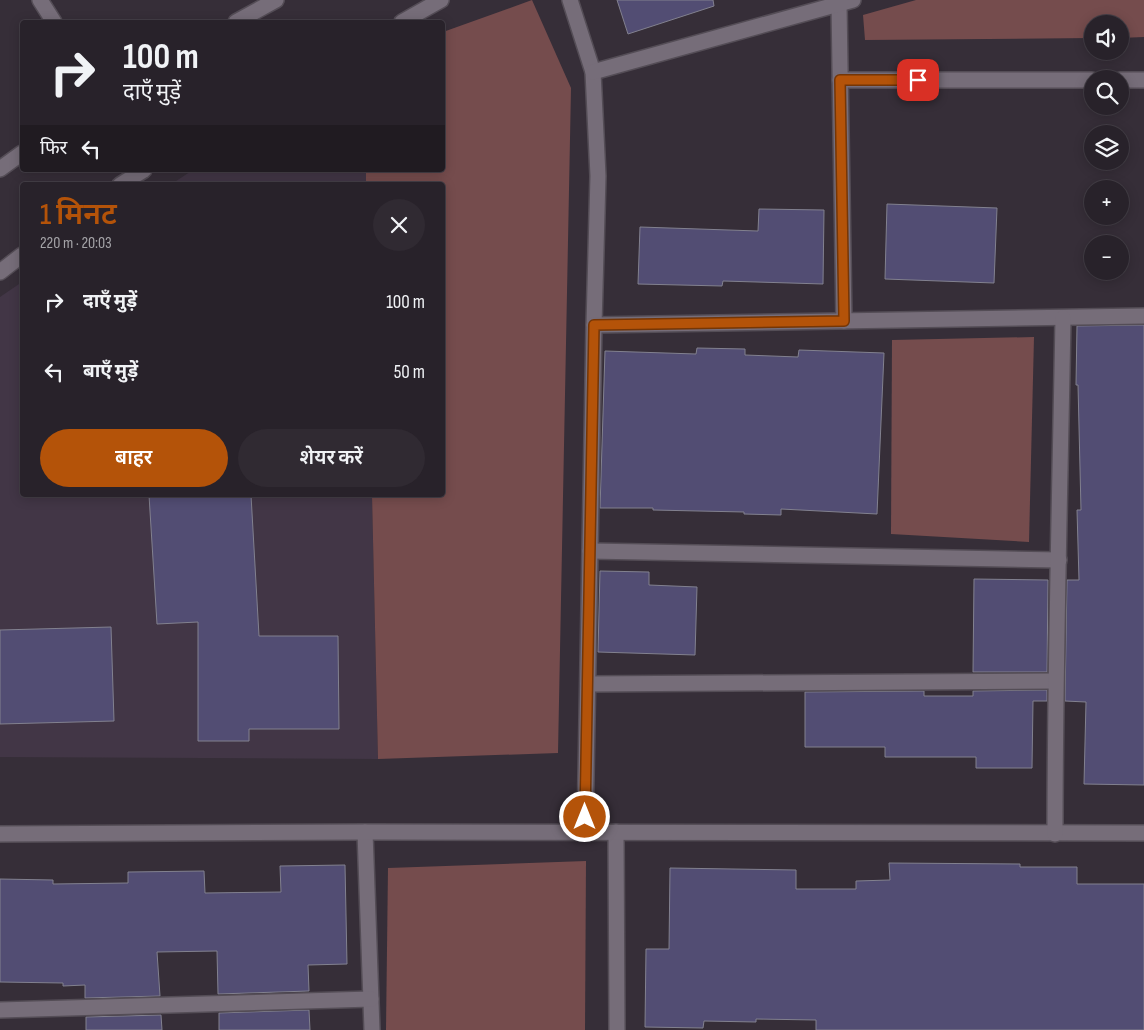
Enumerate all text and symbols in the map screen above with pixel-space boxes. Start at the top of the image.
map controls [1084,15,1129,280]
button: sound [1084,15,1129,60]
text: 100 m [123,36,199,79]
icon: right [40,40,105,105]
pin [897,59,939,101]
icon: arrive [904,66,932,94]
button: search [1084,70,1129,115]
text: दाएँ मुड़ें [123,79,181,106]
button: layers [1084,125,1129,170]
icon: left [77,135,105,163]
text: फिर [40,137,67,160]
button: + [1084,180,1129,225]
text: 1 मिनट [40,197,117,233]
button: close [373,199,425,251]
text: 220 m · 20:03 [40,234,112,253]
button: − [1084,235,1129,280]
icon: right [40,288,68,316]
text: दाएँ मुड़ें [83,290,137,313]
text: 100 m [386,291,425,314]
icon: left [40,358,68,386]
text: बाएँ मुड़ें [83,360,138,383]
text: 50 m [394,361,425,384]
button: बाहर [40,429,228,487]
button: शेयर करें [238,429,425,487]
position arrow [558,790,610,842]

